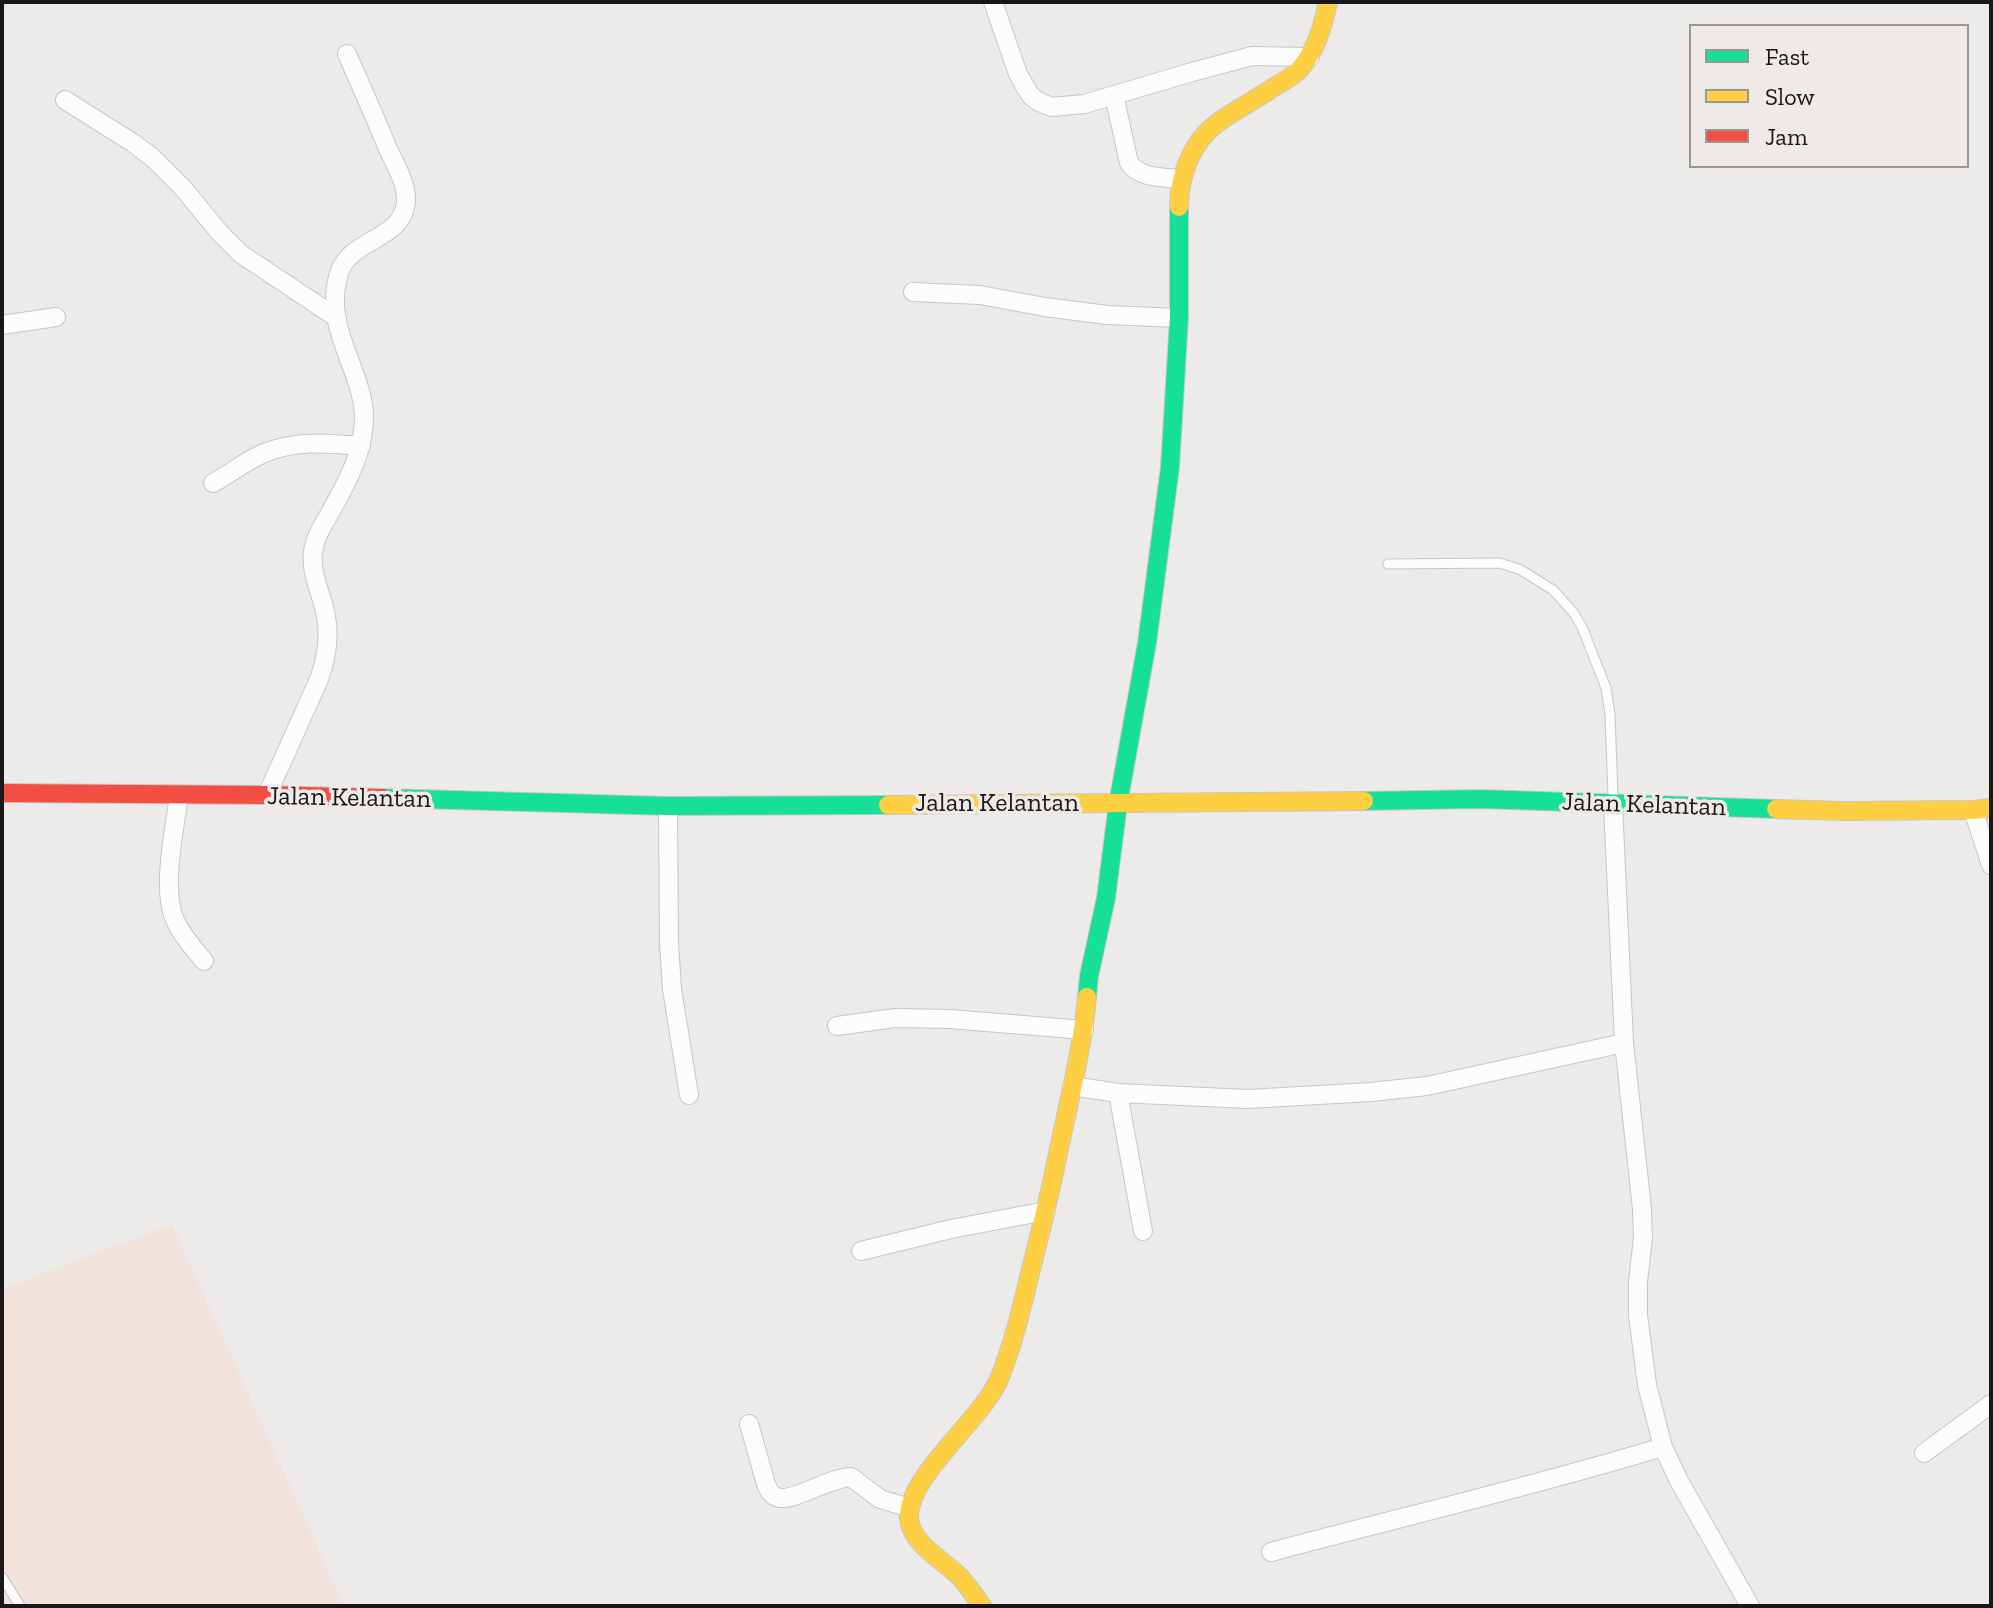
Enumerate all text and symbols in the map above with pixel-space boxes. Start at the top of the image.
legend [1689,24,1969,168]
text: Fast [1765,42,1809,71]
text: Slow [1765,82,1815,111]
text: Jam [1765,122,1808,151]
street label: Jalan Kelantan [267,781,431,815]
street label: Jalan Kelantan [1562,787,1726,823]
street label: Jalan Kelantan [915,788,1079,820]

